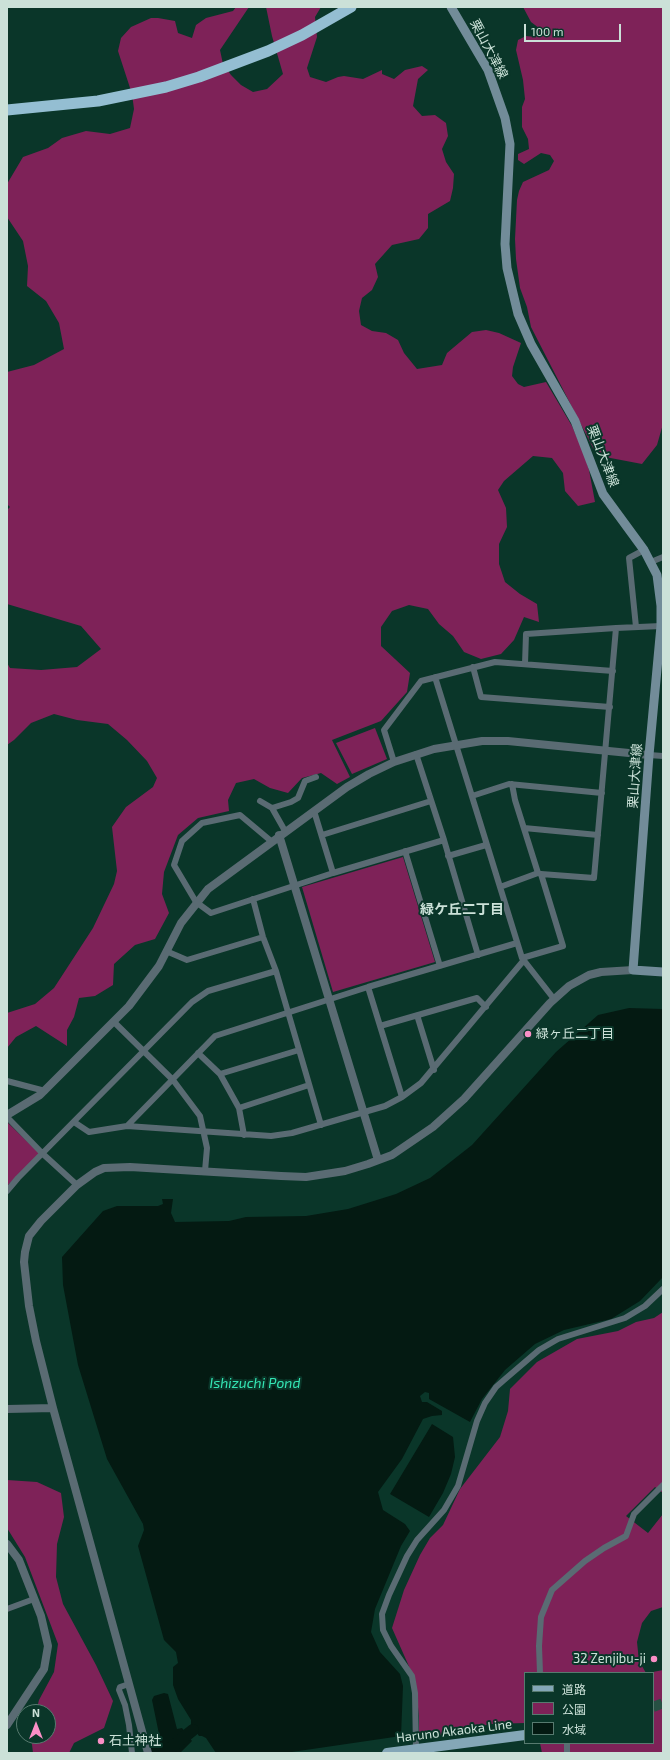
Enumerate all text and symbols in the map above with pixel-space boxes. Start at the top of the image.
scale bar [526,16,623,42]
street label: 栗山大津線 [467,17,511,81]
text: 100 m [531,24,563,38]
street label: 栗山大津線 [584,423,622,489]
street label: 栗山大津線 [625,743,645,809]
district label: 緑ケ丘二丁目 [420,901,504,917]
place label: 緑ヶ丘二丁目 [536,1026,614,1042]
marker: 緑ヶ丘二丁目 [523,1029,533,1039]
water label: Ishizuchi Pond [210,1375,300,1391]
place label: 32 Zenjibu-ji [573,1651,646,1667]
marker: 32 Zenjibu-ji [649,1654,659,1664]
legend [524,1672,654,1744]
text: 道路 [562,1682,586,1696]
text: 公園 [562,1702,586,1716]
north arrow [16,1704,56,1744]
text: N [32,1706,40,1719]
street label: Haruno Akaoka Line [395,1716,513,1746]
text: 水域 [562,1722,586,1736]
place label: 石土神社 [109,1733,161,1749]
marker: 石土神社 [96,1736,106,1746]

